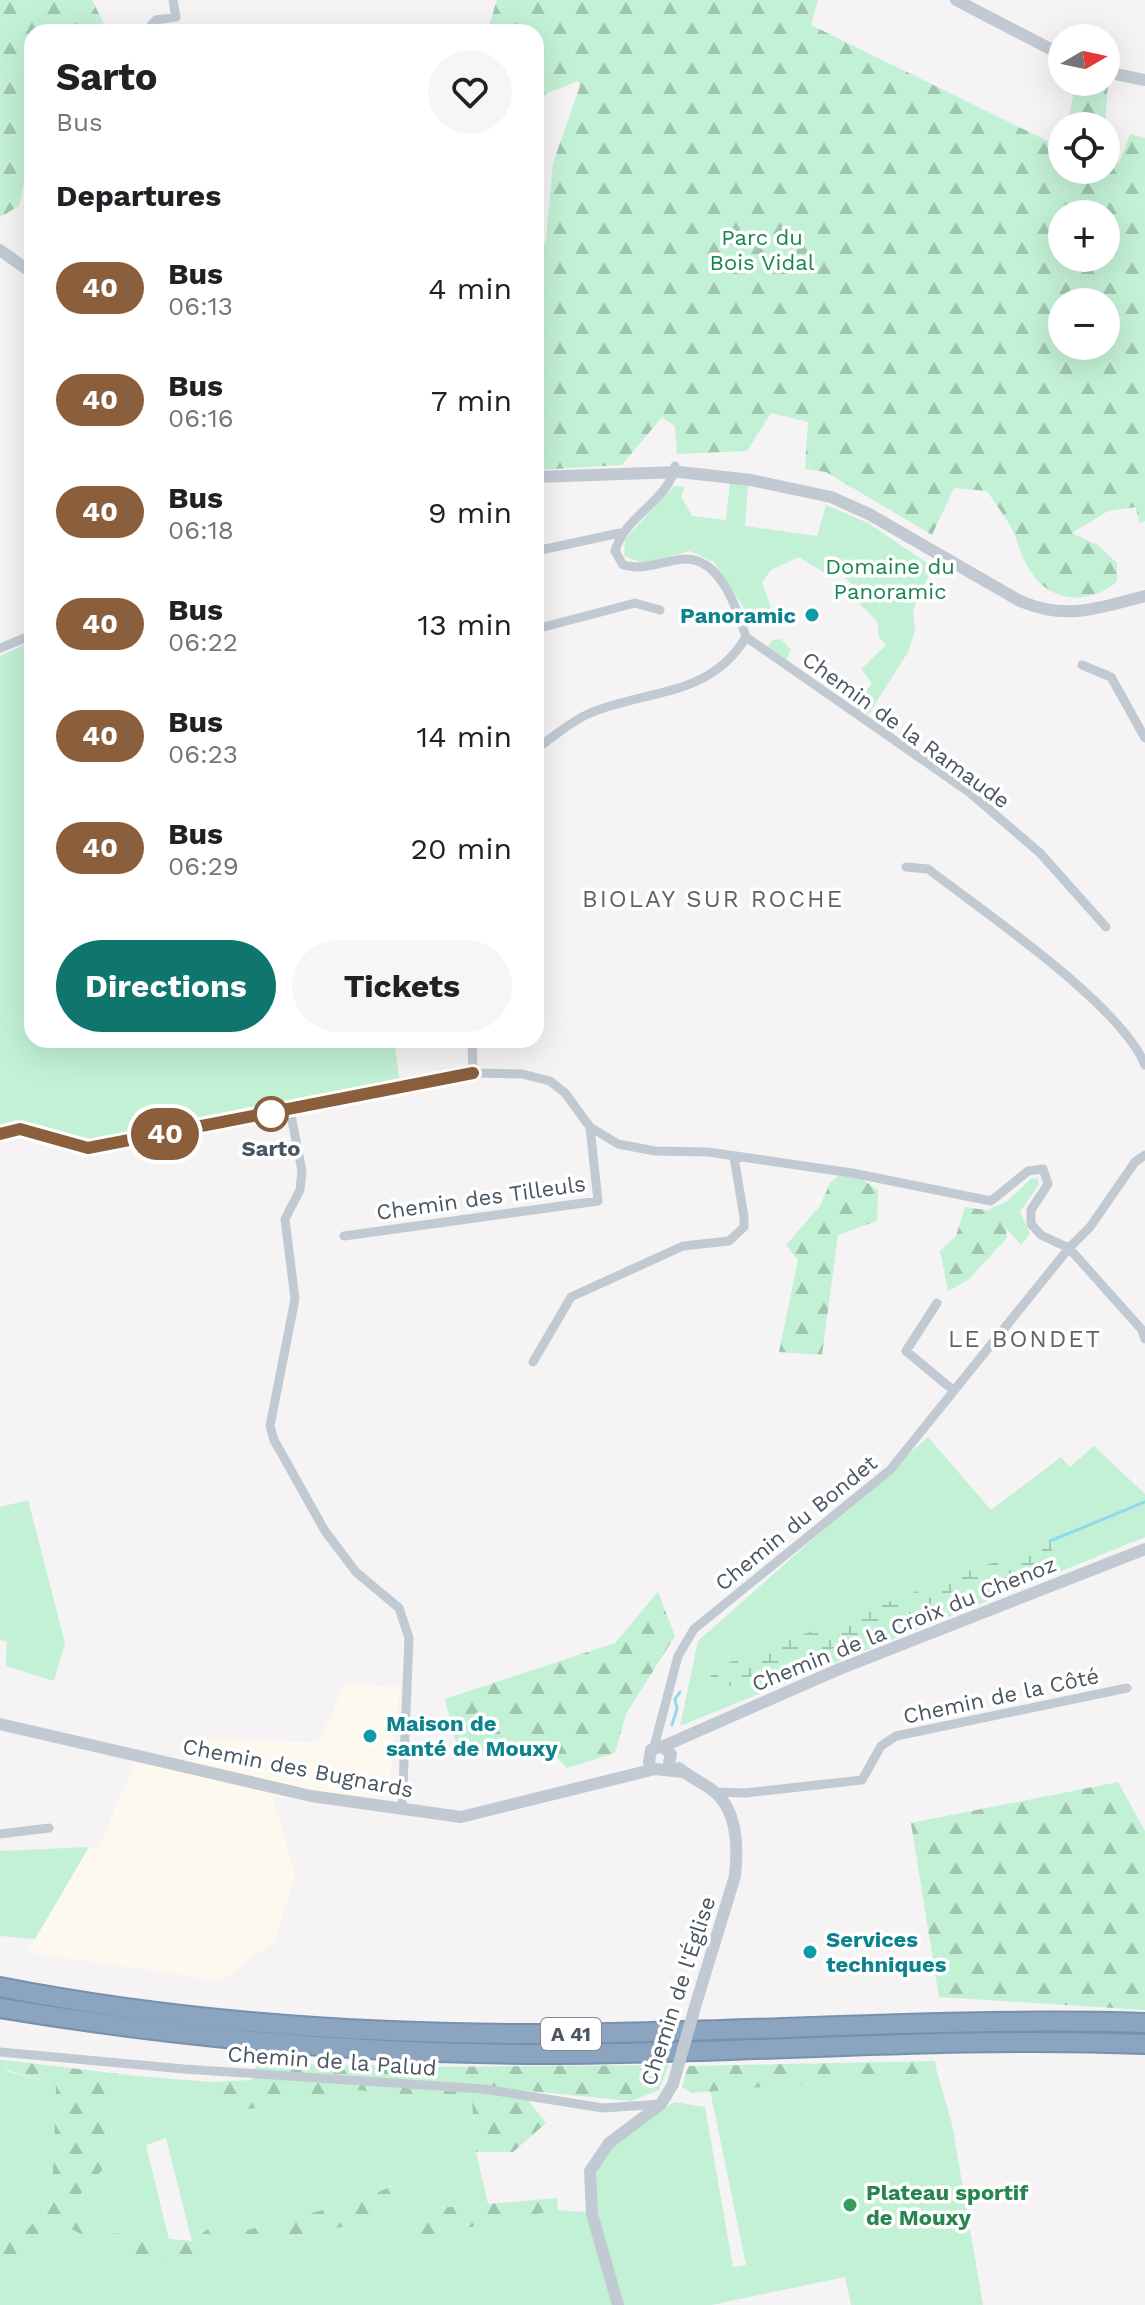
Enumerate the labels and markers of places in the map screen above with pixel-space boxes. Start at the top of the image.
place label: Panoramic [680,603,796,628]
marker: Panoramic [803,606,821,624]
marker: Sarto [254,1097,288,1131]
place label: Sarto [242,1136,300,1161]
place label: Maison de santé de Mouxy [386,1711,558,1761]
marker: Maison de santé de Mouxy [361,1727,379,1745]
place label: Services techniques [826,1927,947,1977]
marker: Services techniques [801,1943,819,1961]
place label: Plateau sportif de Mouxy [866,2180,1029,2230]
marker: Plateau sportif de Mouxy [841,2196,859,2214]

